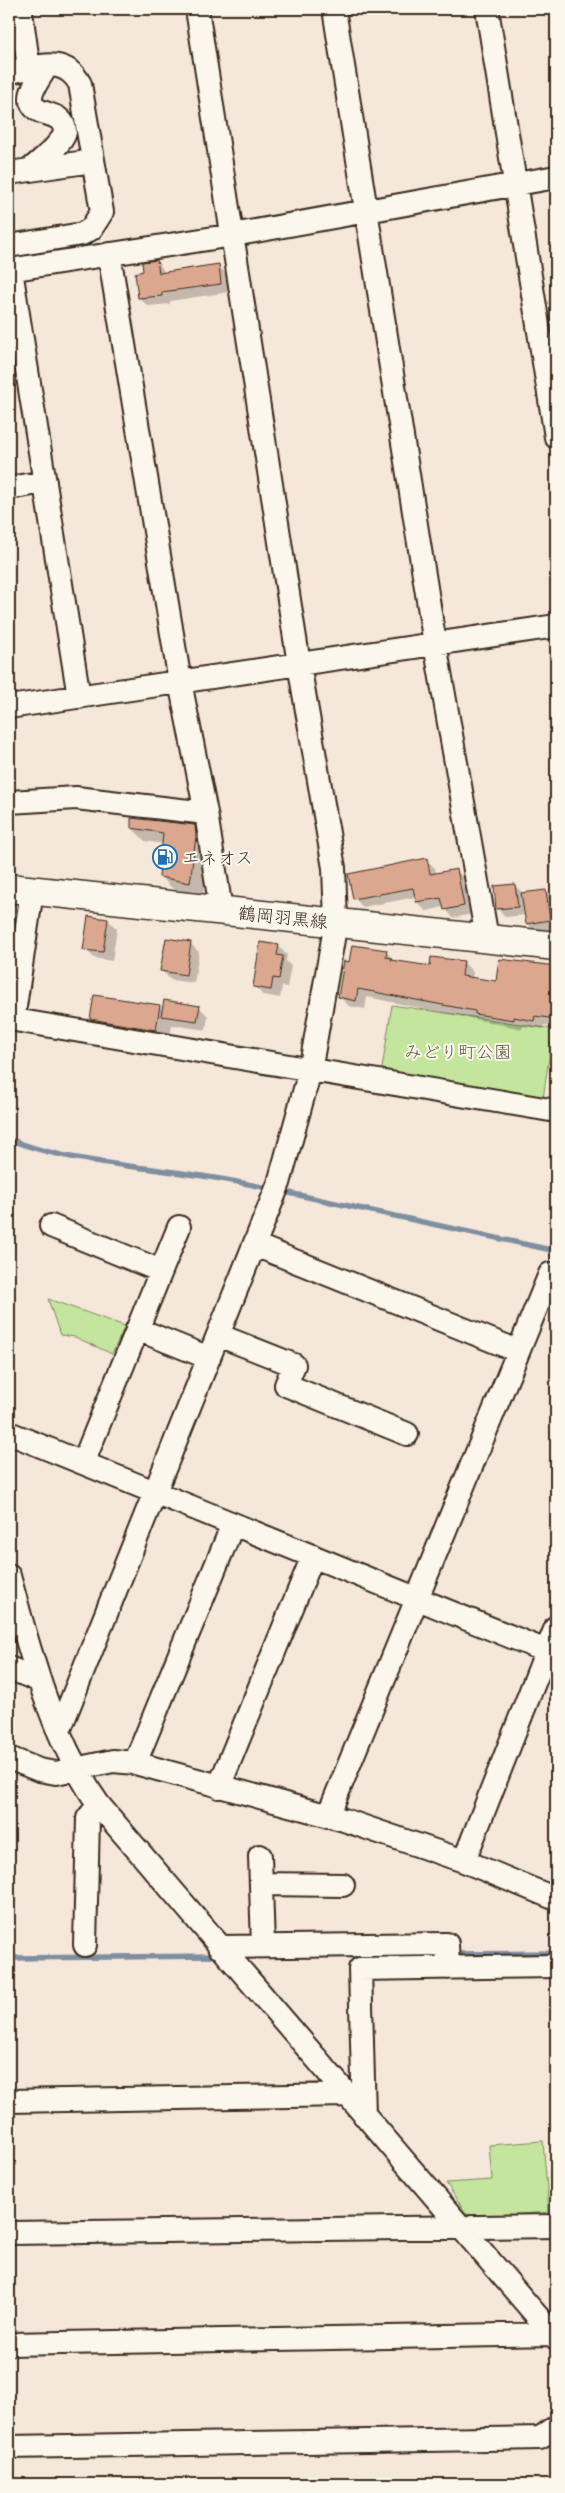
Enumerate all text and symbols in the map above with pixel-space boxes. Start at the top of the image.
fuel station icon: エネオス [152,844,178,870]
place label: エネオス [182,846,253,869]
street label: 鶴岡羽黒線 [237,901,329,933]
park label: みどり町公園 [404,1040,512,1063]

